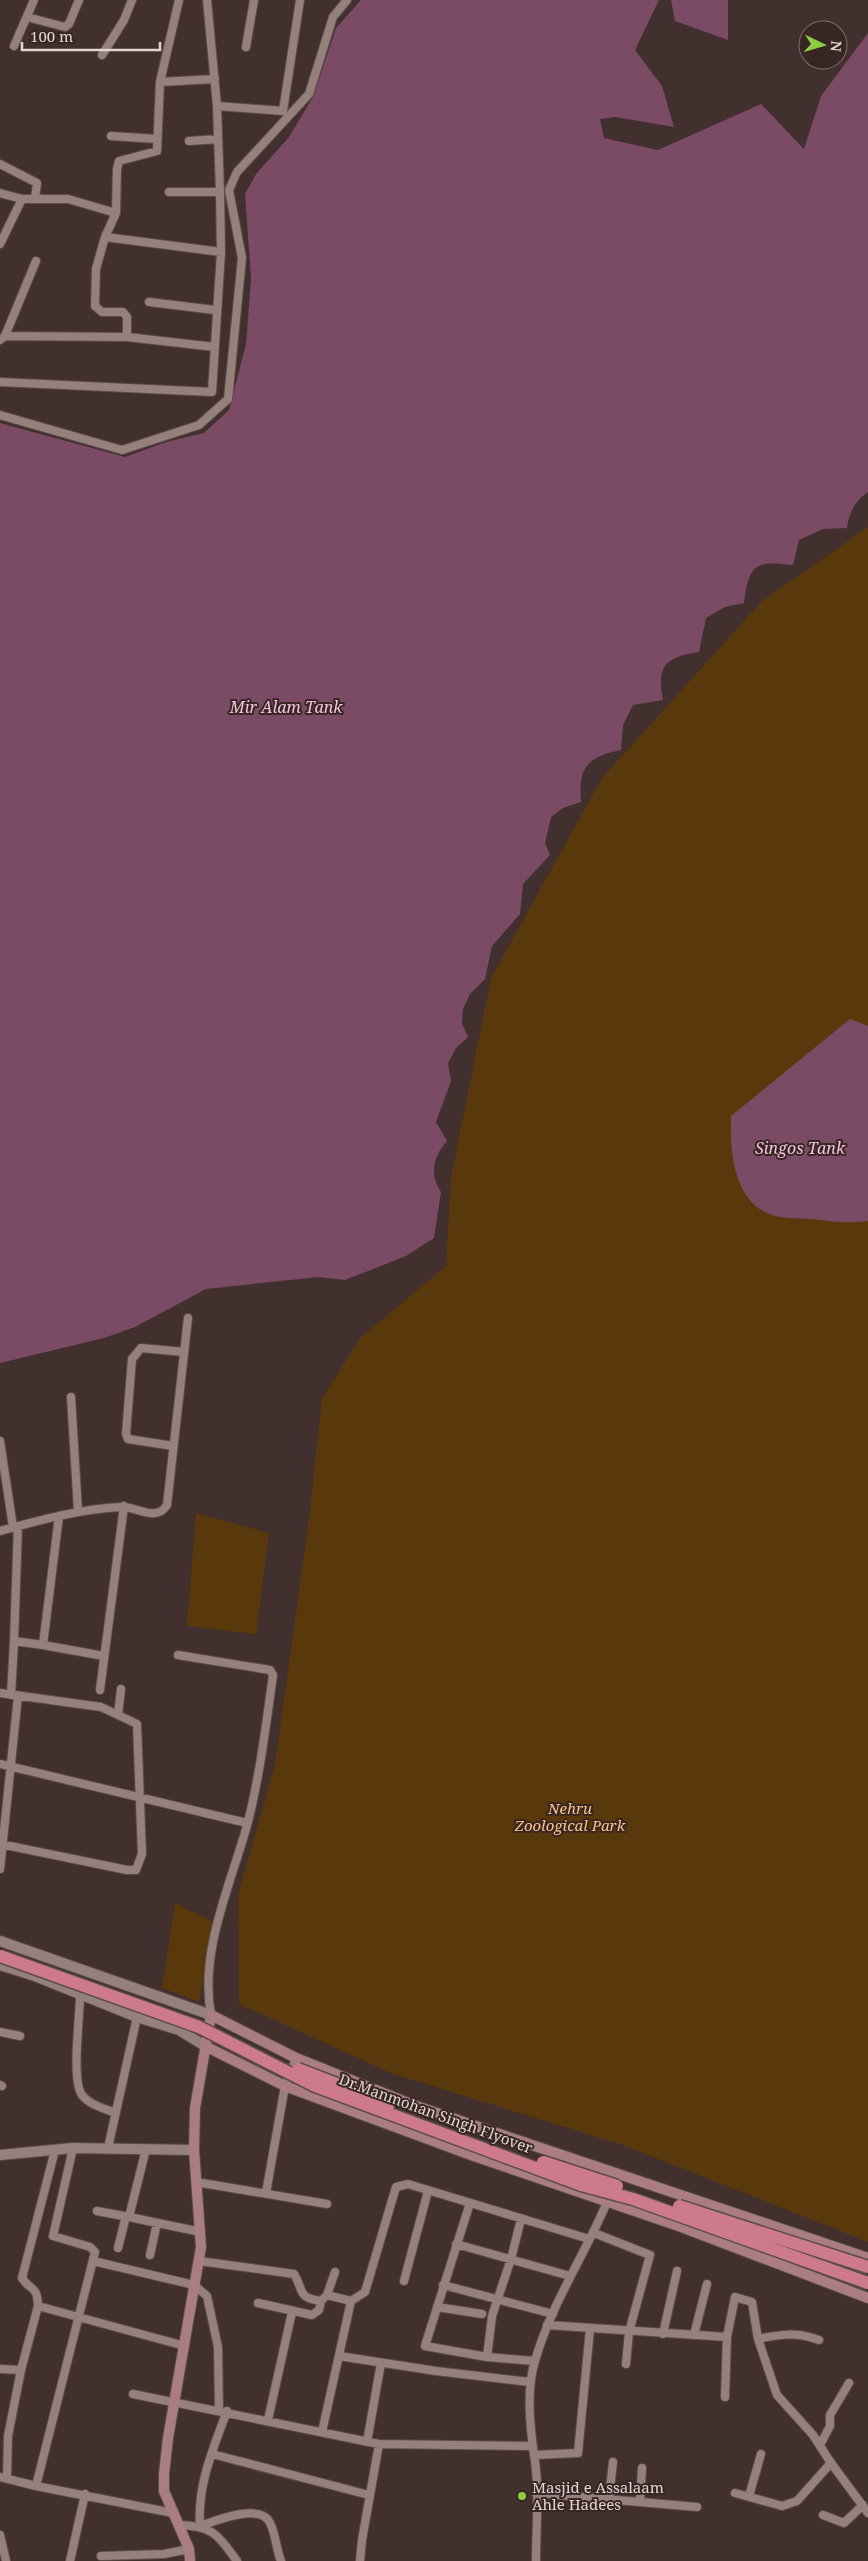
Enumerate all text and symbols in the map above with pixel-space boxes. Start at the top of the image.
scale bar [22,20,160,52]
north arrow [798,20,848,70]
text: 100 m [30,26,73,46]
text: N [827,40,846,53]
water label: Mir Alam Tank [229,696,343,718]
water label: Singos Tank [755,1137,846,1159]
park label: Nehru Zoological Park [514,1798,626,1835]
street label: Dr.Manmohan Singh Flyover [336,2069,536,2157]
place label: Masjid e Assalaam Ahle Hadees [532,2477,664,2514]
marker: Masjid e Assalaam Ahle Hadees [516,2490,528,2502]

